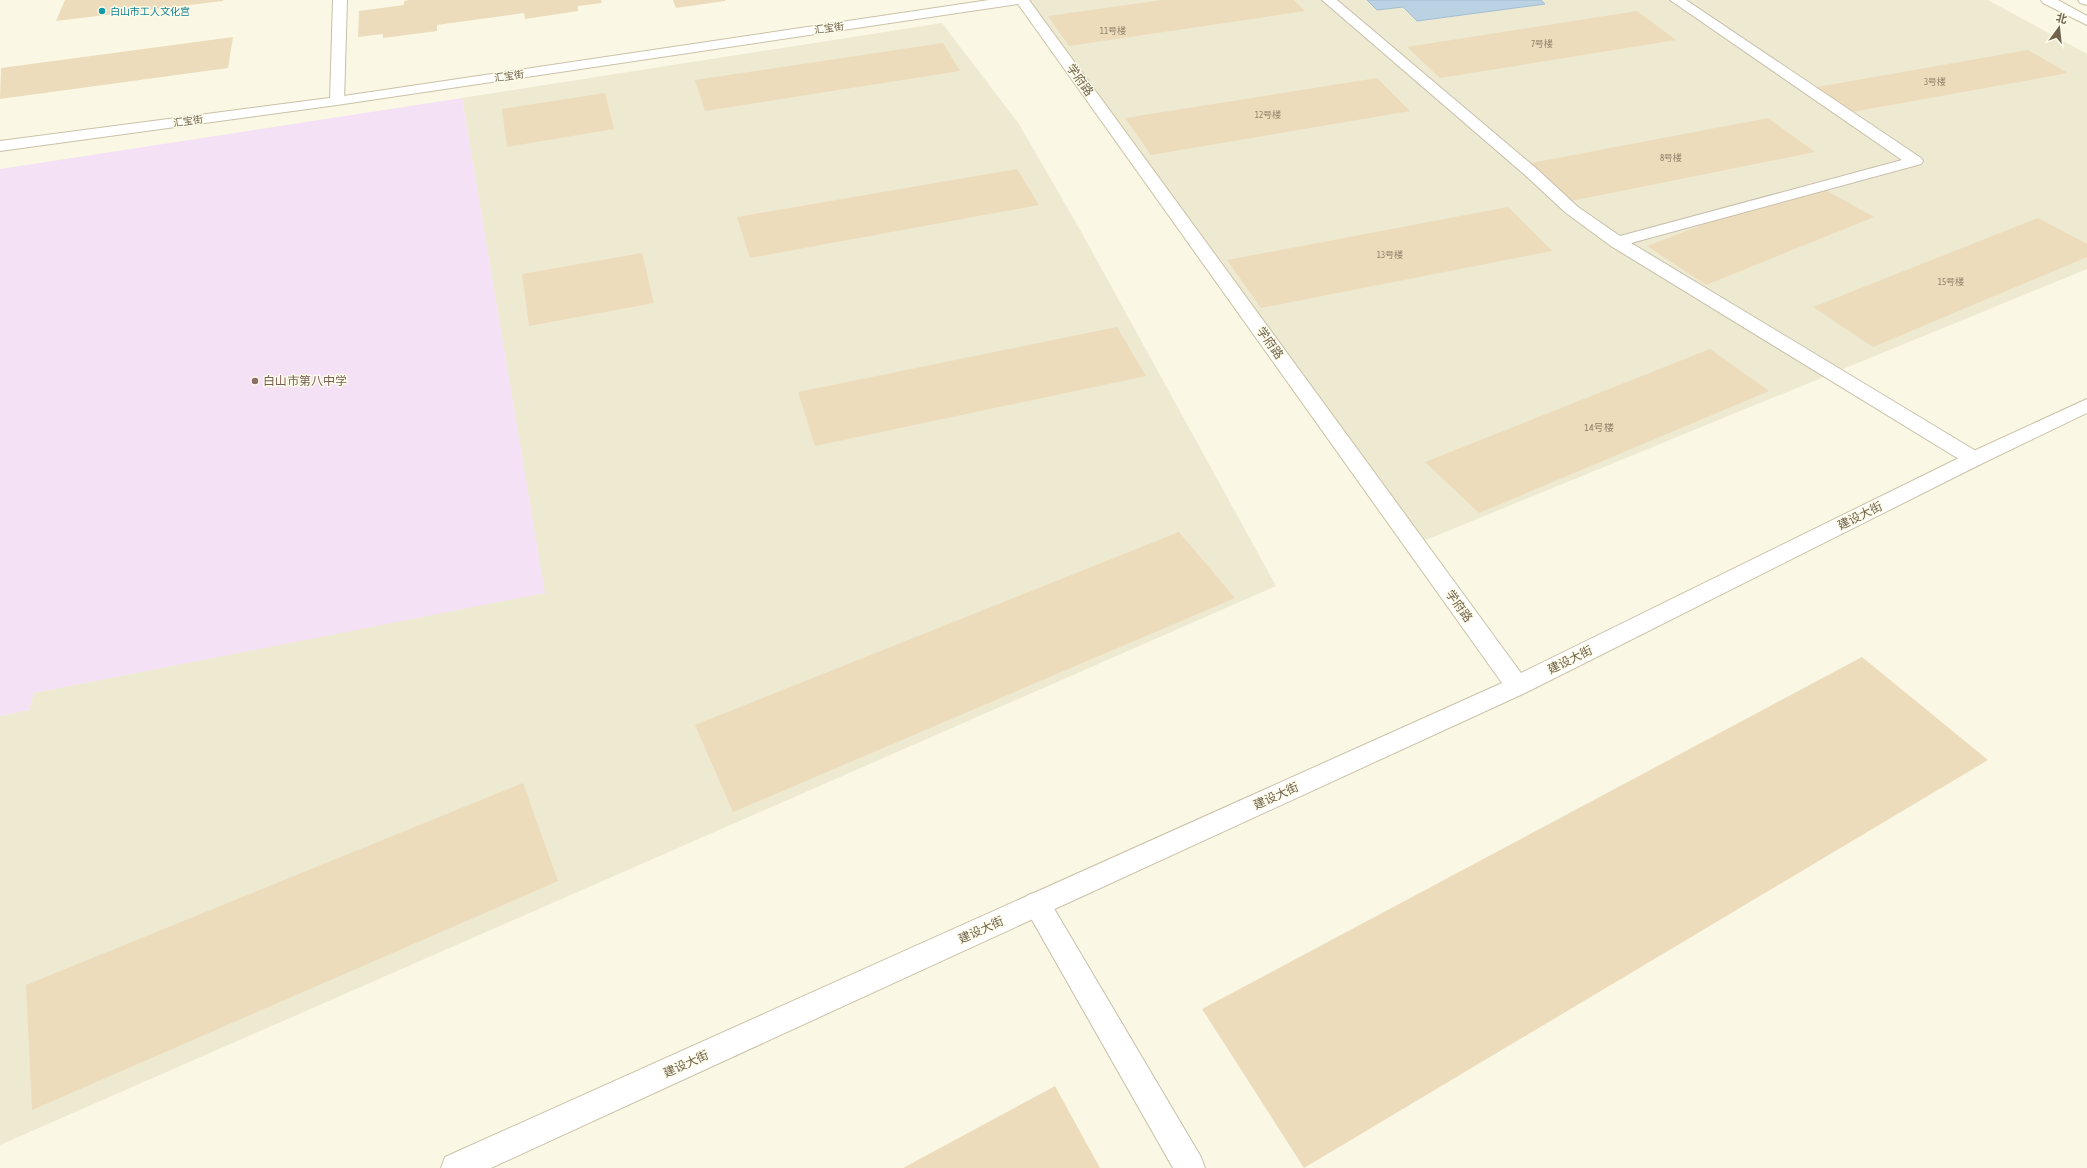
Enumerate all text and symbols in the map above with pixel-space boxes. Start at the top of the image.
marker: 白山市工人文化宫 [97,6,107,16]
place label: 白山市工人文化宫 [110,6,190,17]
north arrow [2039,8,2079,48]
text: 北 [2055,11,2068,26]
street label: 汇宝街 [813,20,845,36]
house number: 11号楼 [1100,26,1126,36]
house number: 7号楼 [1531,39,1553,49]
street label: 学府路 [1064,61,1096,99]
street label: 汇宝街 [493,68,525,84]
house number: 3号楼 [1924,77,1946,87]
house number: 12号楼 [1255,110,1281,120]
street label: 汇宝街 [172,113,204,129]
house number: 8号楼 [1660,153,1682,163]
house number: 13号楼 [1377,250,1403,260]
house number: 15号楼 [1938,277,1964,287]
street label: 学府路 [1254,324,1286,362]
place label: 白山市第八中学 [263,374,347,388]
marker: 白山市第八中学 [250,376,260,386]
house number: 14号楼 [1584,422,1614,433]
street label: 建设大街 [1835,499,1885,533]
street label: 学府路 [1443,587,1475,625]
street label: 建设大街 [1545,643,1595,677]
street label: 建设大街 [1251,780,1301,812]
street label: 建设大街 [956,914,1006,946]
street label: 建设大街 [661,1048,711,1080]

